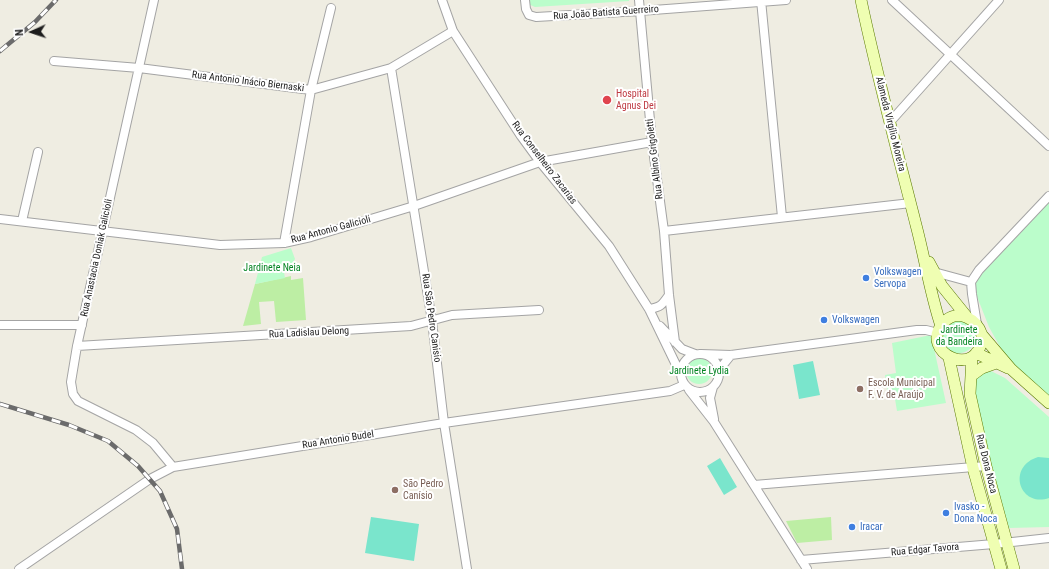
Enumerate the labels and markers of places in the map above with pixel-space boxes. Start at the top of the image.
place label: Hospital Agnus Dei [616,88,656,112]
marker: Hospital Agnus Dei [601,94,613,106]
place label: Volkswagen Servopa [874,266,922,290]
marker: Volkswagen Servopa [861,273,871,283]
place label: Volkswagen [832,314,880,326]
marker: Volkswagen [819,315,829,325]
place label: Escola Municipal F. V. de Araújo [868,377,935,400]
marker: Escola Municipal F. V. de Araújo [855,384,865,394]
place label: São Pedro Canísio [403,478,443,502]
marker: São Pedro Canísio [390,485,400,495]
place label: Ivasko - Dona Noca [954,501,997,524]
marker: Ivasko - Dona Noca [941,508,951,518]
place label: Iracar [860,521,883,533]
marker: Iracar [847,522,857,532]

